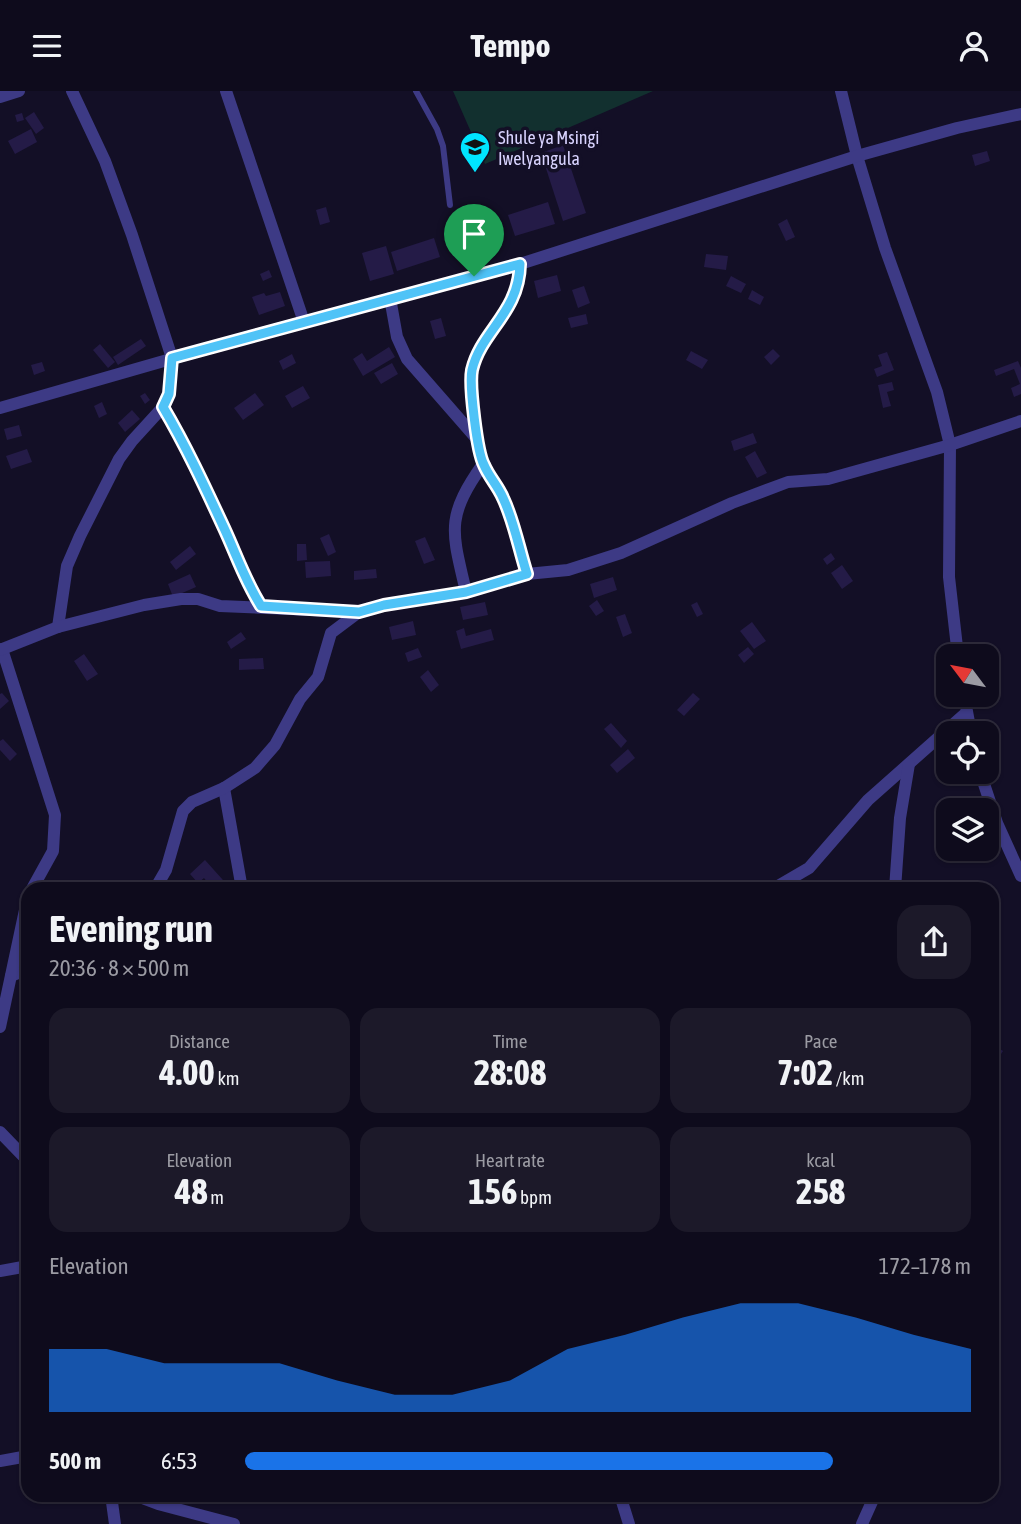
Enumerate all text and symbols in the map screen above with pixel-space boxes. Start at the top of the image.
icon: menu [28,27,66,65]
text: Tempo [471,27,550,64]
icon: person [955,27,993,65]
place label: Shule ya Msingi Iwelyangula [498,127,599,169]
school or university icon: Shule ya Msingi Iwelyangula [458,130,492,174]
pin [444,204,504,276]
icon: arrive [455,215,493,253]
north arrow [936,644,999,707]
map controls [936,644,999,861]
button: locate [936,721,999,784]
button: layers [936,798,999,861]
button: share [897,905,971,979]
text: Evening run [49,907,213,950]
text: 20:36 · 8 × 500 m [49,955,189,981]
text: Distance [169,1030,230,1052]
text: Time [493,1030,527,1052]
text: Pace [804,1030,837,1052]
text: 4.00 [159,1052,215,1092]
text: 28:08 [474,1052,546,1092]
text: 7:02 [777,1052,833,1092]
text: km [215,1067,239,1089]
text: /km [833,1067,864,1089]
text: Elevation [166,1149,232,1171]
text: Heart rate [475,1149,545,1171]
text: kcal [806,1149,835,1171]
text: 48 [175,1171,208,1211]
text: 156 [468,1171,518,1211]
text: 258 [796,1171,845,1211]
text: m [208,1186,224,1208]
text: bpm [518,1186,552,1208]
text: Elevation [49,1253,129,1279]
text: 172–178 m [878,1253,971,1279]
text: 500 m [49,1448,101,1474]
text: 6:53 [161,1448,198,1474]

